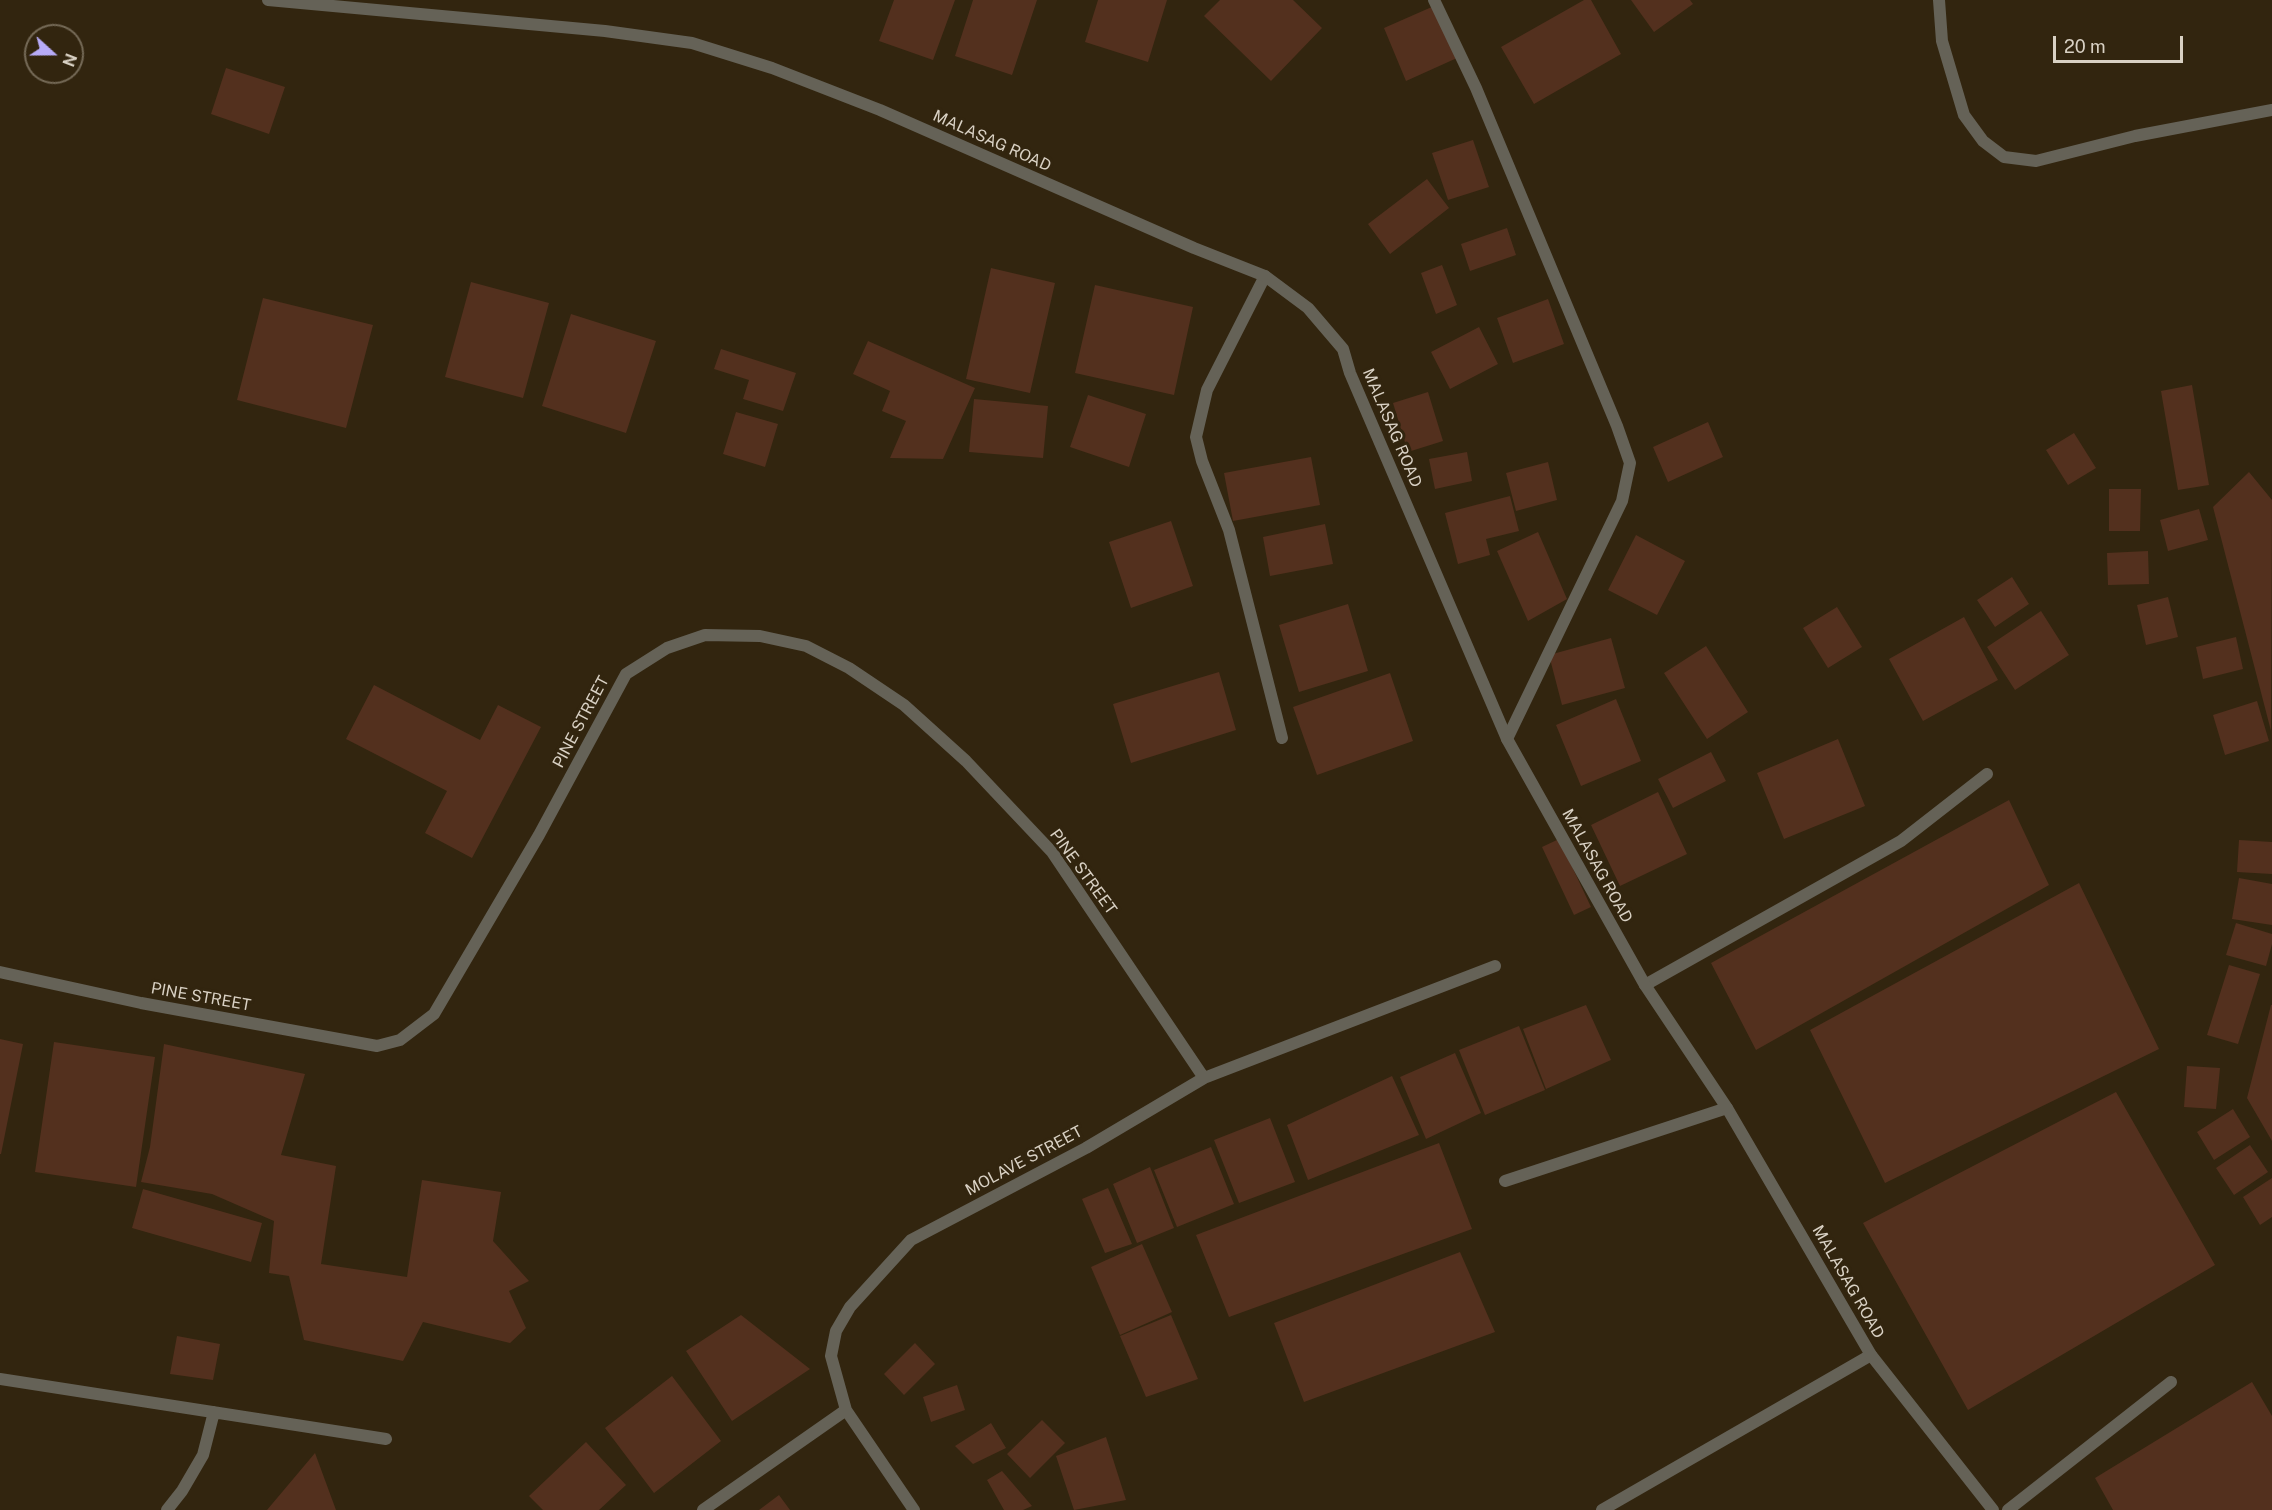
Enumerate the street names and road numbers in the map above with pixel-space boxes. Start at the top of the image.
street label: MALASAG ROAD [930,106,1054,176]
street label: MALASAG ROAD [1358,366,1426,490]
street label: PINE STREET [549,673,613,771]
street label: MALASAG ROAD [1558,806,1636,926]
street label: PINE STREET [1046,825,1120,919]
street label: PINE STREET [150,979,252,1015]
street label: MOLAVE STREET [962,1122,1086,1200]
street label: MALASAG ROAD [1808,1222,1888,1342]

